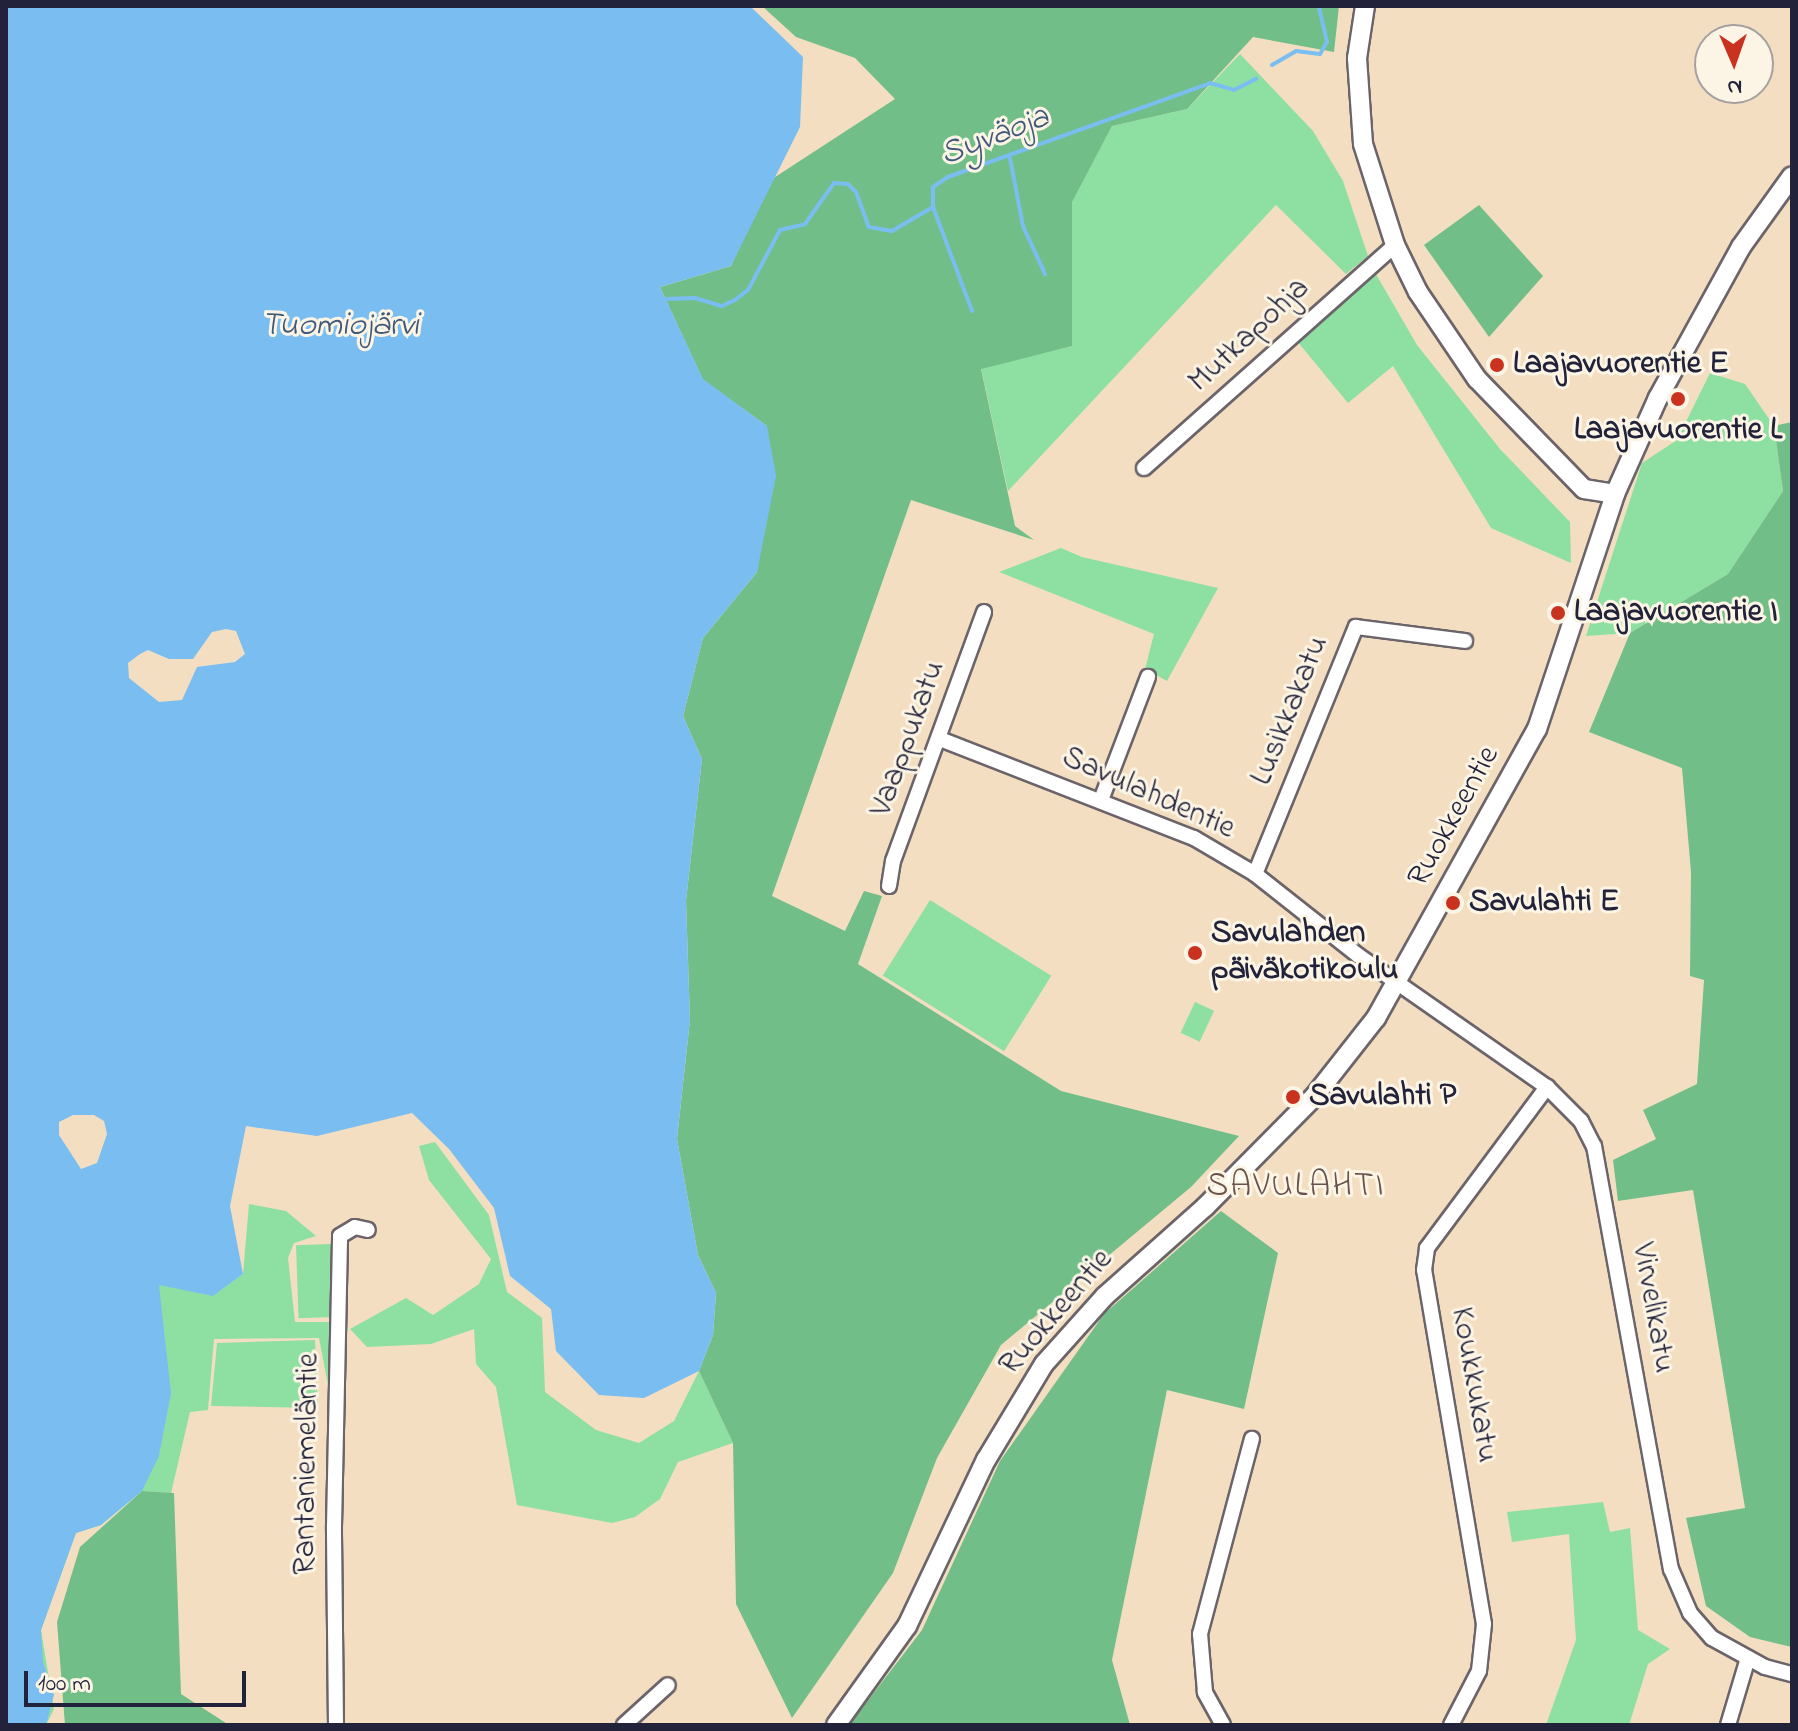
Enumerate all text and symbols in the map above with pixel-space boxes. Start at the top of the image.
north arrow [1694,24,1774,104]
text: N [1727,70,1743,102]
water label: Syväoja [935,98,1055,176]
street label: Mutkapohja [1181,270,1319,402]
water label: Tuomiojärvi [261,307,419,347]
place label: Laajavuorentie E [1513,346,1729,384]
marker: Laajavuorentie E [1488,356,1506,374]
marker: Laajavuorentie L [1669,390,1687,408]
place label: Laajavuorentie L [1574,412,1782,450]
place label: Laajavuorentie I [1574,594,1778,632]
marker: Laajavuorentie I [1549,604,1567,622]
street label: Lusikkakatu [1244,631,1338,791]
street label: Vaappukatu [863,656,955,822]
street label: Savulahdentie [1056,739,1240,849]
street label: Ruokkeentie [1401,740,1509,894]
place label: Savulahti E [1469,884,1619,922]
marker: Savulahti E [1444,894,1462,912]
place label: Savulahden päiväkotikoulu [1211,916,1399,991]
marker: Savulahden päiväkotikoulu [1186,944,1204,962]
place label: Savulahti P [1309,1078,1456,1116]
marker: Savulahti P [1284,1088,1302,1106]
district label: SAVULAHTI [1207,1168,1385,1208]
street label: Virvelikatu [1622,1240,1682,1376]
street label: Ruokkeentie [992,1242,1122,1384]
street label: Koukkukatu [1440,1304,1506,1466]
street label: Rantaniemeläntie [287,1353,329,1575]
scale bar [28,1655,250,1705]
text: 100 m [38,1667,91,1702]

